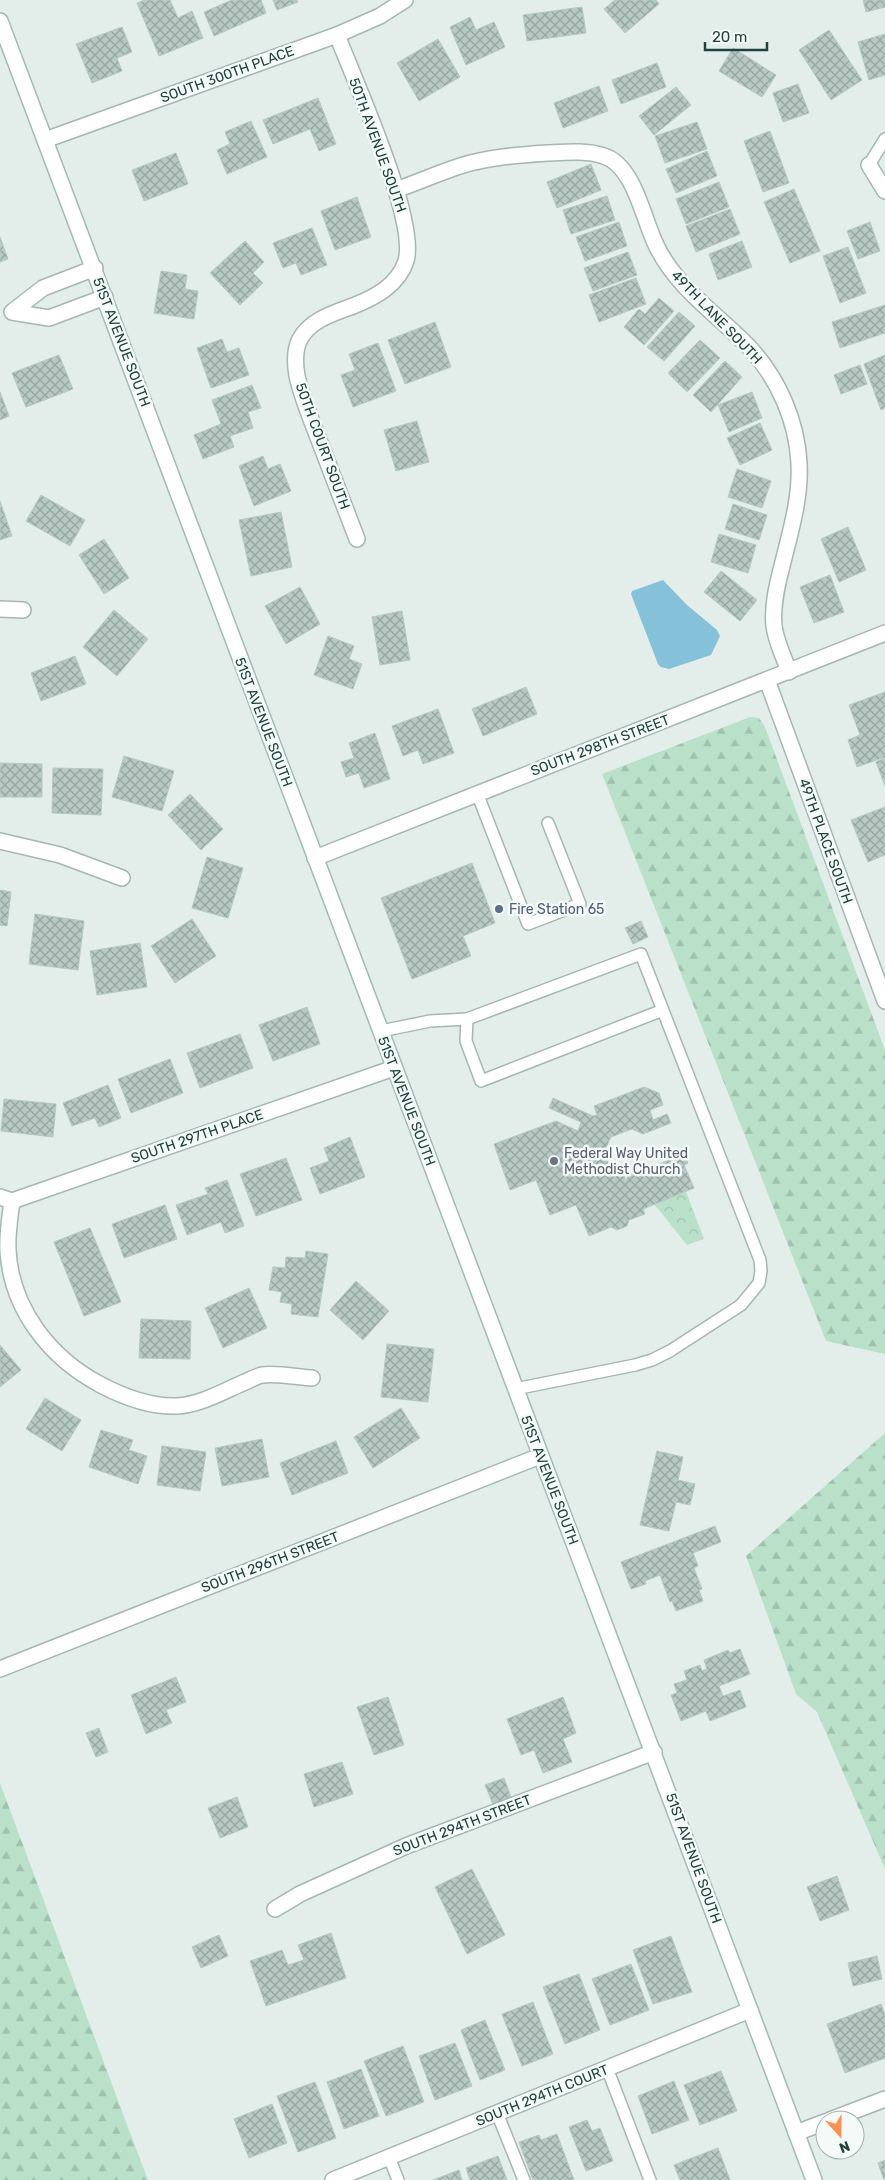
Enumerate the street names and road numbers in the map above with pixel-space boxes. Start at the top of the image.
street label: SOUTH 300TH PLACE [158,42,296,107]
street label: 50TH AVENUE SOUTH [345,75,410,215]
street label: 49TH LANE SOUTH [668,267,766,368]
street label: 51ST AVENUE SOUTH [89,275,154,409]
street label: 50TH COURT SOUTH [292,381,353,512]
street label: 51ST AVENUE SOUTH [231,655,296,789]
street label: SOUTH 298TH STREET [528,711,672,780]
street label: 49TH PLACE SOUTH [795,776,856,906]
street label: 51ST AVENUE SOUTH [374,1034,439,1168]
street label: SOUTH 297TH PLACE [129,1106,265,1167]
street label: 51ST AVENUE SOUTH [517,1413,582,1547]
street label: SOUTH 296TH STREET [199,1528,342,1597]
street label: SOUTH 294TH STREET [391,1791,534,1860]
street label: 51ST AVENUE SOUTH [662,1791,725,1926]
street label: SOUTH 294TH COURT [473,2061,611,2130]

